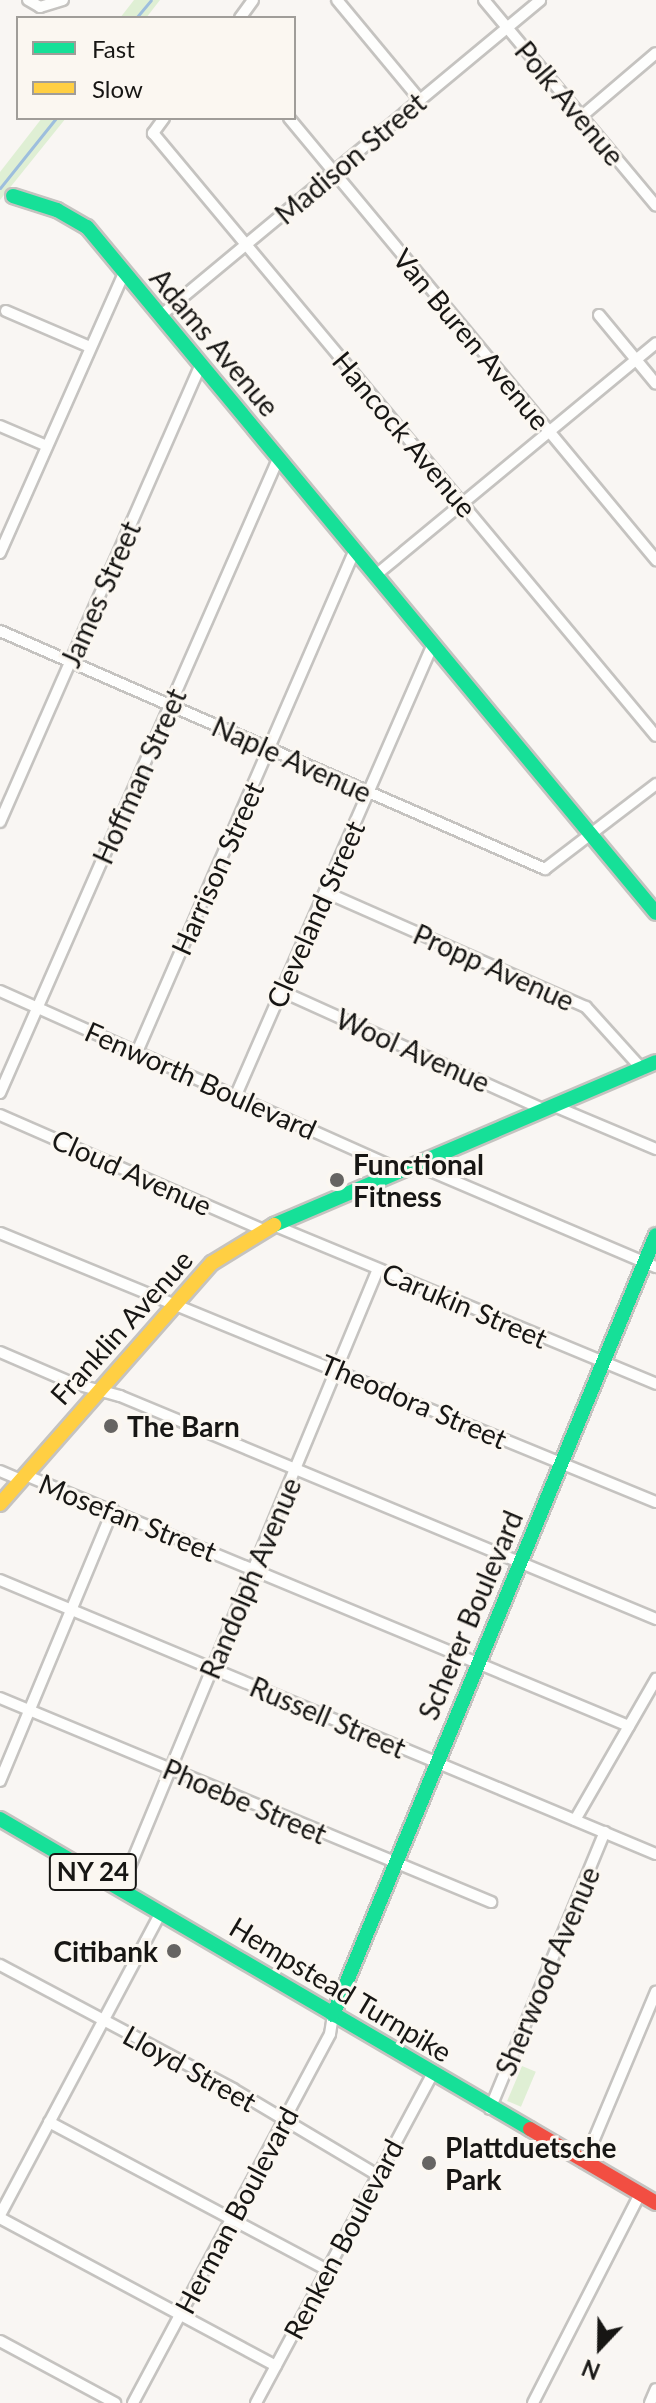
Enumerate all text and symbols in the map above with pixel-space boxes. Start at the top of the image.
legend [16,16,296,120]
text: Fast [92,34,135,63]
street label: Polk Avenue [508,34,632,172]
text: Slow [92,74,143,103]
street label: Madison Street [268,85,432,231]
street label: Van Buren Avenue [386,241,558,437]
street label: Adams Avenue [143,261,287,423]
street label: Hancock Avenue [326,344,484,524]
street label: James Street [53,516,147,672]
street label: Hoffman Street [85,683,193,869]
street label: Naple Avenue [207,709,377,809]
street label: Harrison Street [164,776,270,960]
street label: Cleveland Street [259,815,371,1013]
street label: Propp Avenue [408,916,580,1018]
street label: Wool Avenue [331,1001,495,1099]
street label: Fenworth Boulevard [80,1014,322,1146]
street label: Cloud Avenue [46,1122,218,1222]
place label: Functional Fitness [353,1147,484,1213]
marker: Functional Fitness [328,1171,346,1189]
street label: Franklin Avenue [43,1242,199,1412]
street label: Carukin Street [377,1255,553,1355]
street label: Theodora Street [316,1347,512,1455]
place label: The Barn [127,1409,240,1443]
marker: The Barn [102,1417,120,1435]
street label: Mosefan Street [34,1466,222,1568]
street label: Randolph Avenue [192,1472,308,1684]
street label: Scherer Boulevard [411,1505,529,1725]
street label: Russell Street [245,1669,411,1765]
street label: Phoebe Street [158,1751,332,1851]
road number: NY 24 [47,1850,139,1894]
street label: Sherwood Avenue [488,1861,606,2081]
street label: Hempstead Turnpike [224,1909,458,2069]
place label: Citibank [53,1934,158,1968]
marker: Citibank [165,1942,183,1960]
street label: Lloyd Street [118,2018,262,2118]
street label: Herman Boulevard [167,2101,305,2319]
place label: Plattduetsche Park [445,2130,616,2196]
street label: Renken Boulevard [276,2133,410,2345]
marker: Plattduetsche Park [420,2154,438,2172]
north arrow [560,2307,640,2387]
text: N [578,2354,604,2385]

